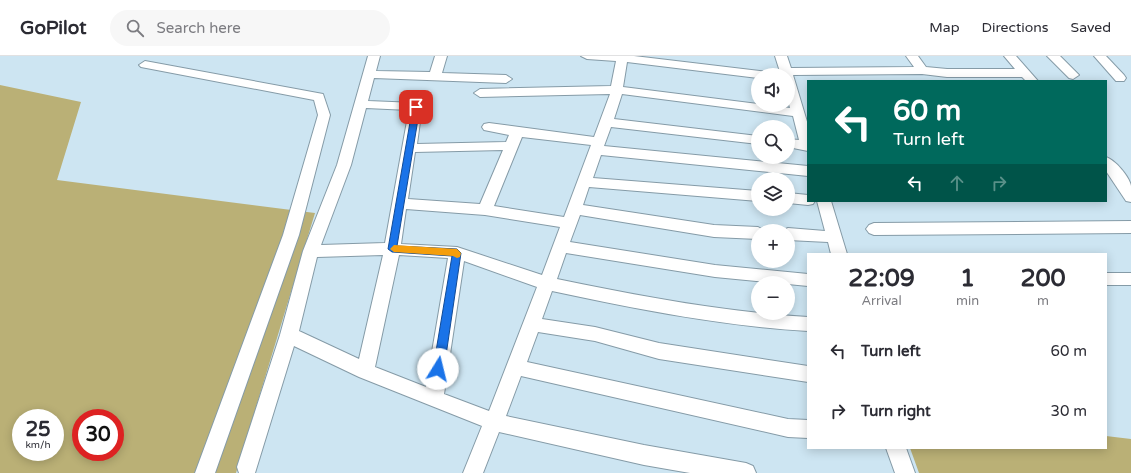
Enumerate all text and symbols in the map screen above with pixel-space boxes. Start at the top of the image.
search box [110,10,390,46]
text: GoPilot [20,17,86,39]
icon: search [124,17,146,39]
text: Search here [156,19,241,37]
text: Map [929,19,960,36]
text: Directions [982,19,1049,36]
text: Saved [1071,19,1111,36]
map controls [751,68,795,320]
button: sound [751,68,795,112]
pin [399,90,433,124]
text: 60 m [893,94,961,128]
icon: arrive [405,96,427,118]
icon: left [827,96,879,148]
button: search [751,120,795,164]
text: Turn left [893,128,965,150]
button: layers [751,172,795,216]
icon: left [904,172,926,194]
icon: ahead [946,172,968,194]
icon: right [988,172,1010,194]
button: + [751,224,795,268]
text: 22:09 [848,264,915,293]
text: 1 [960,264,975,293]
text: 200 [1020,264,1066,293]
button: − [751,276,795,320]
text: Arrival [861,293,902,309]
text: min [956,293,979,309]
text: m [1037,293,1049,309]
icon: left [827,340,849,362]
text: Turn left [861,342,921,360]
text: 60 m [1050,342,1087,360]
position arrow [417,348,459,390]
icon: right [827,400,849,422]
text: Turn right [861,402,931,420]
text: 30 m [1050,402,1087,420]
speed limit sign: 30 [72,409,124,461]
text: 25 [25,418,51,442]
text: km/h [25,439,51,451]

